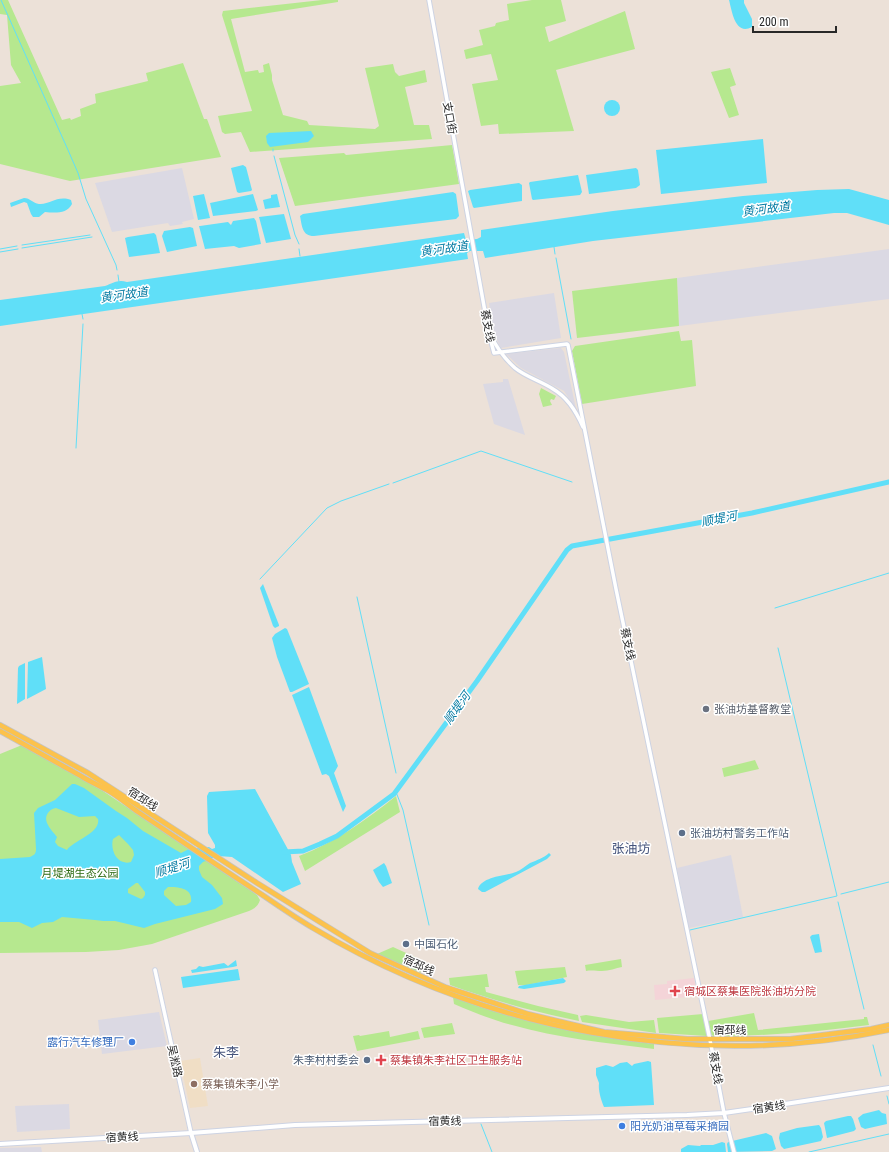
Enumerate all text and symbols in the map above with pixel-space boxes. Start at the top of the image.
scale bar [753,8,836,34]
text: 200 m [759,15,789,29]
street label: 支口街 [440,101,459,135]
water label: 黄河故道 [741,199,793,219]
water label: 黄河故道 [419,238,471,259]
water label: 黄河故道 [99,284,151,305]
street label: 蔡支线 [478,309,497,344]
water label: 顺堤河 [700,508,740,529]
street label: 蔡支线 [618,627,637,662]
water label: 顺堤河 [441,688,474,727]
place label: 张油坊基督教堂 [714,703,791,716]
marker: 张油坊基督教堂 [701,704,711,714]
street label: 宿邳线 [125,785,160,814]
place label: 张油坊村警务工作站 [690,827,789,840]
marker: 张油坊村警务工作站 [677,828,687,838]
district label: 张油坊 [611,841,651,856]
water label: 顺堤河 [153,855,193,880]
park label: 月堤湖生态公园 [42,867,119,880]
place label: 中国石化 [414,938,458,951]
marker: 中国石化 [401,939,411,949]
street label: 宿邳线 [401,953,436,978]
marker: 宿城区蔡集医院张油坊分院 [669,985,681,997]
place label: 宿城区蔡集医院张油坊分院 [684,985,816,998]
street label: 宿邳线 [714,1024,747,1037]
place label: 露行汽车修理厂 [47,1036,124,1049]
marker: 露行汽车修理厂 [127,1037,137,1047]
street label: 吴淞路 [164,1044,185,1079]
district label: 朱李 [213,1045,239,1060]
street label: 蔡支线 [706,1051,725,1085]
place label: 朱李村村委会 [293,1054,359,1067]
marker: 蔡集镇朱李社区卫生服务站 [375,1054,387,1066]
place label: 蔡集镇朱李社区卫生服务站 [390,1054,522,1067]
marker: 朱李村村委会 [362,1055,372,1065]
place label: 蔡集镇朱李小学 [202,1078,279,1091]
marker: 蔡集镇朱李小学 [189,1079,199,1089]
street label: 宿黄线 [752,1099,786,1116]
street label: 宿黄线 [428,1115,462,1128]
place label: 阳光奶油草莓采摘园 [630,1120,729,1133]
marker: 阳光奶油草莓采摘园 [617,1121,627,1131]
street label: 宿黄线 [105,1130,139,1145]

